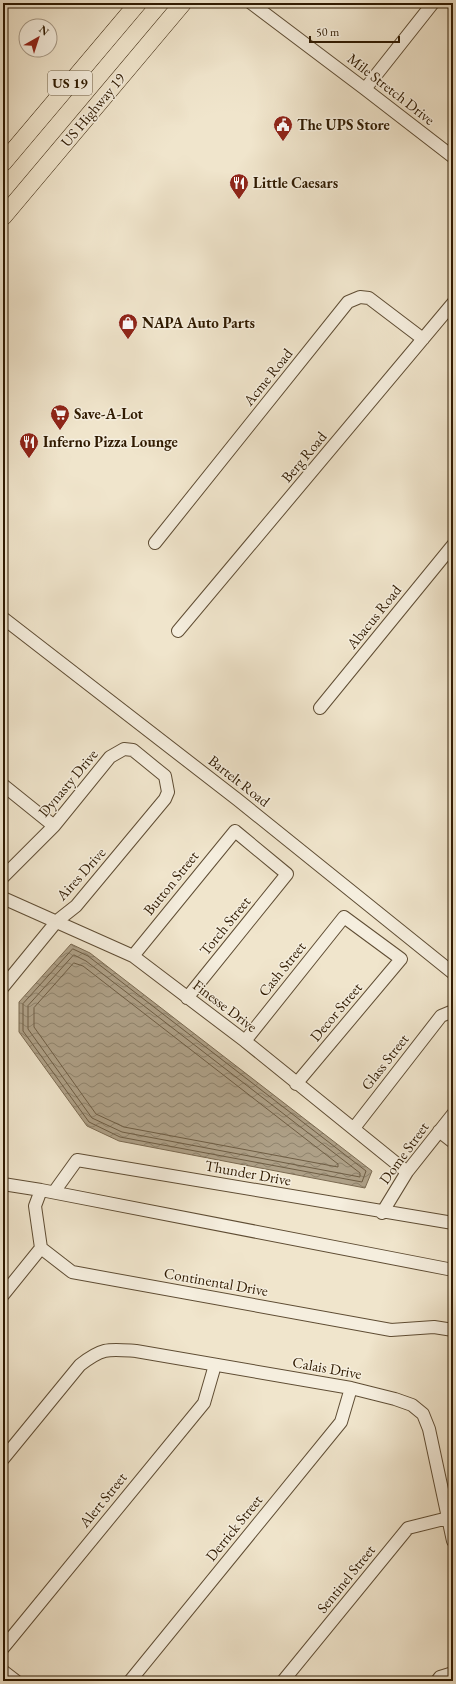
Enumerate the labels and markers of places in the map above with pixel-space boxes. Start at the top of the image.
public building icon: The UPS Store [272,114,294,142]
place label: The UPS Store [297,115,390,134]
restaurant icon: Little Caesars [228,172,250,200]
place label: Little Caesars [253,173,338,192]
shop icon: NAPA Auto Parts [117,312,139,340]
place label: NAPA Auto Parts [142,313,255,332]
supermarket icon: Save-A-Lot [49,403,71,431]
place label: Save-A-Lot [74,404,144,423]
restaurant icon: Inferno Pizza Lounge [18,431,40,459]
place label: Inferno Pizza Lounge [43,432,178,451]

